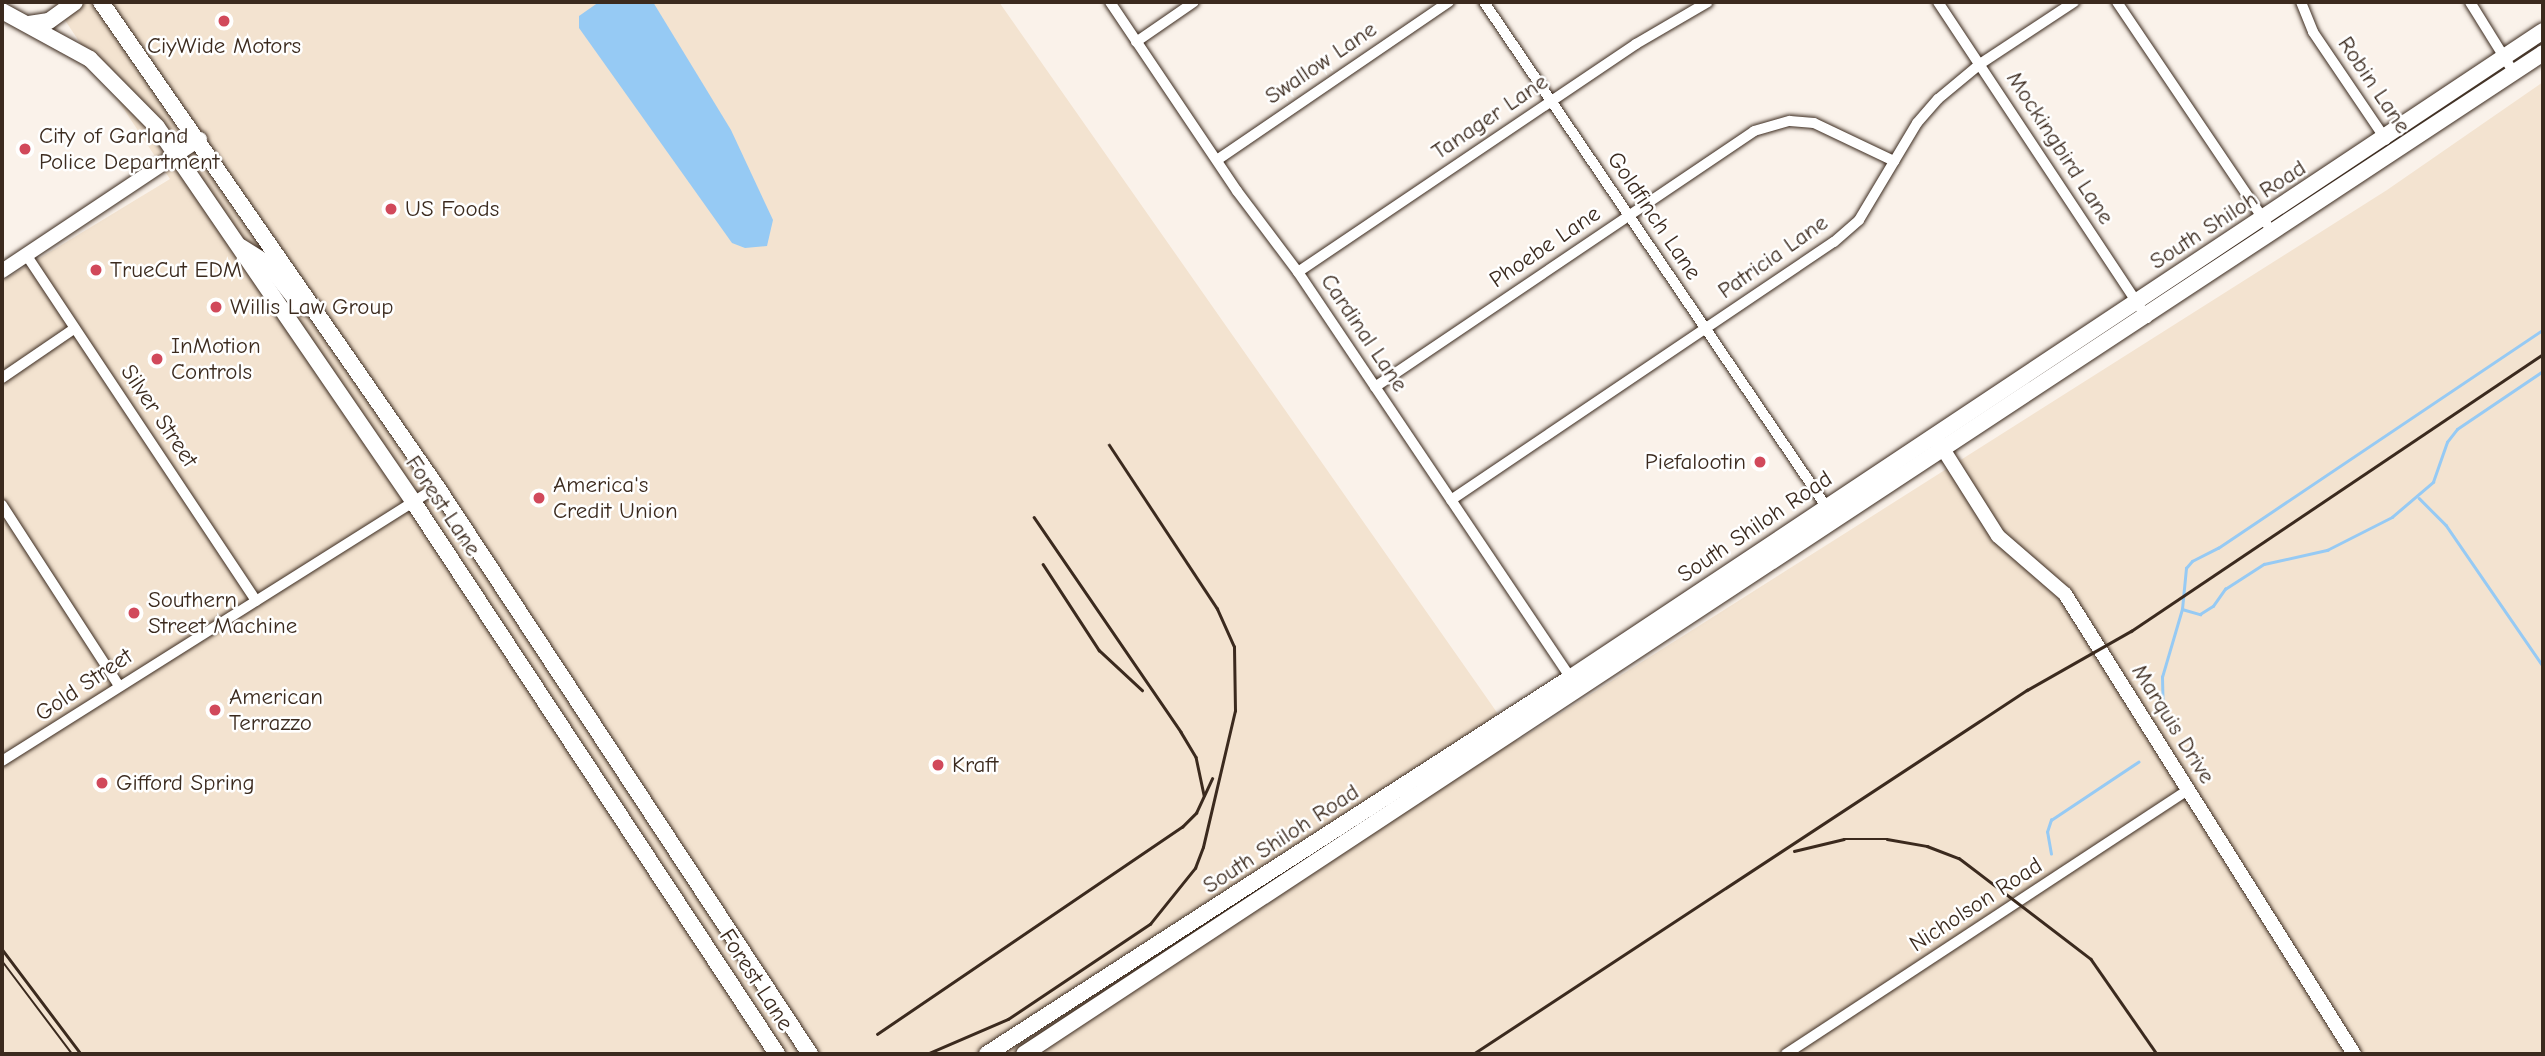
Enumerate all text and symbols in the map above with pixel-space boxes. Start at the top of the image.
marker: CiyWide Motors [216,13,232,29]
street label: Swallow Lane [1260,16,1382,110]
street label: Robin Lane [2332,31,2416,139]
place label: CiyWide Motors [147,32,301,60]
street label: Mockingbird Lane [2000,66,2120,230]
street label: Tanager Lane [1427,68,1553,166]
place label: City of Garland Police Department [39,122,219,176]
marker: City of Garland Police Department [17,141,33,157]
street label: Goldfinch Lane [1601,147,1707,285]
street label: South Shiloh Road [2145,154,2311,276]
place label: US Foods [405,195,499,223]
street label: Phoebe Lane [1484,200,1606,294]
marker: US Foods [383,201,399,217]
street label: Patricia Lane [1713,209,1833,305]
place label: TrueCut EDM [110,256,242,284]
marker: TrueCut EDM [88,262,104,278]
street label: Cardinal Lane [1314,269,1414,397]
place label: Willis Law Group [230,293,393,321]
marker: Willis Law Group [208,299,224,315]
place label: InMotion Controls [171,332,261,386]
marker: InMotion Controls [149,351,165,367]
street label: Silver Street [115,359,203,473]
place label: Piefalootin [1645,448,1746,476]
street label: Forest Lane [399,450,487,562]
marker: Piefalootin [1752,454,1768,470]
street label: South Shiloh Road [1673,465,1837,589]
place label: America's Credit Union [553,471,678,525]
marker: America's Credit Union [531,490,547,506]
place label: Southern Street Machine [148,586,297,640]
marker: Southern Street Machine [126,605,142,621]
street label: Gold Street [30,642,138,728]
street label: Marquis Drive [2125,659,2221,789]
place label: American Terrazzo [229,683,323,737]
marker: American Terrazzo [207,702,223,718]
place label: Kraft [952,751,998,779]
marker: Kraft [930,757,946,773]
place label: Gifford Spring [116,769,255,797]
marker: Gifford Spring [94,775,110,791]
street label: South Shiloh Road [1198,778,1364,900]
street label: Nicholson Road [1904,852,2048,958]
street label: Forest Lane [713,924,799,1036]

